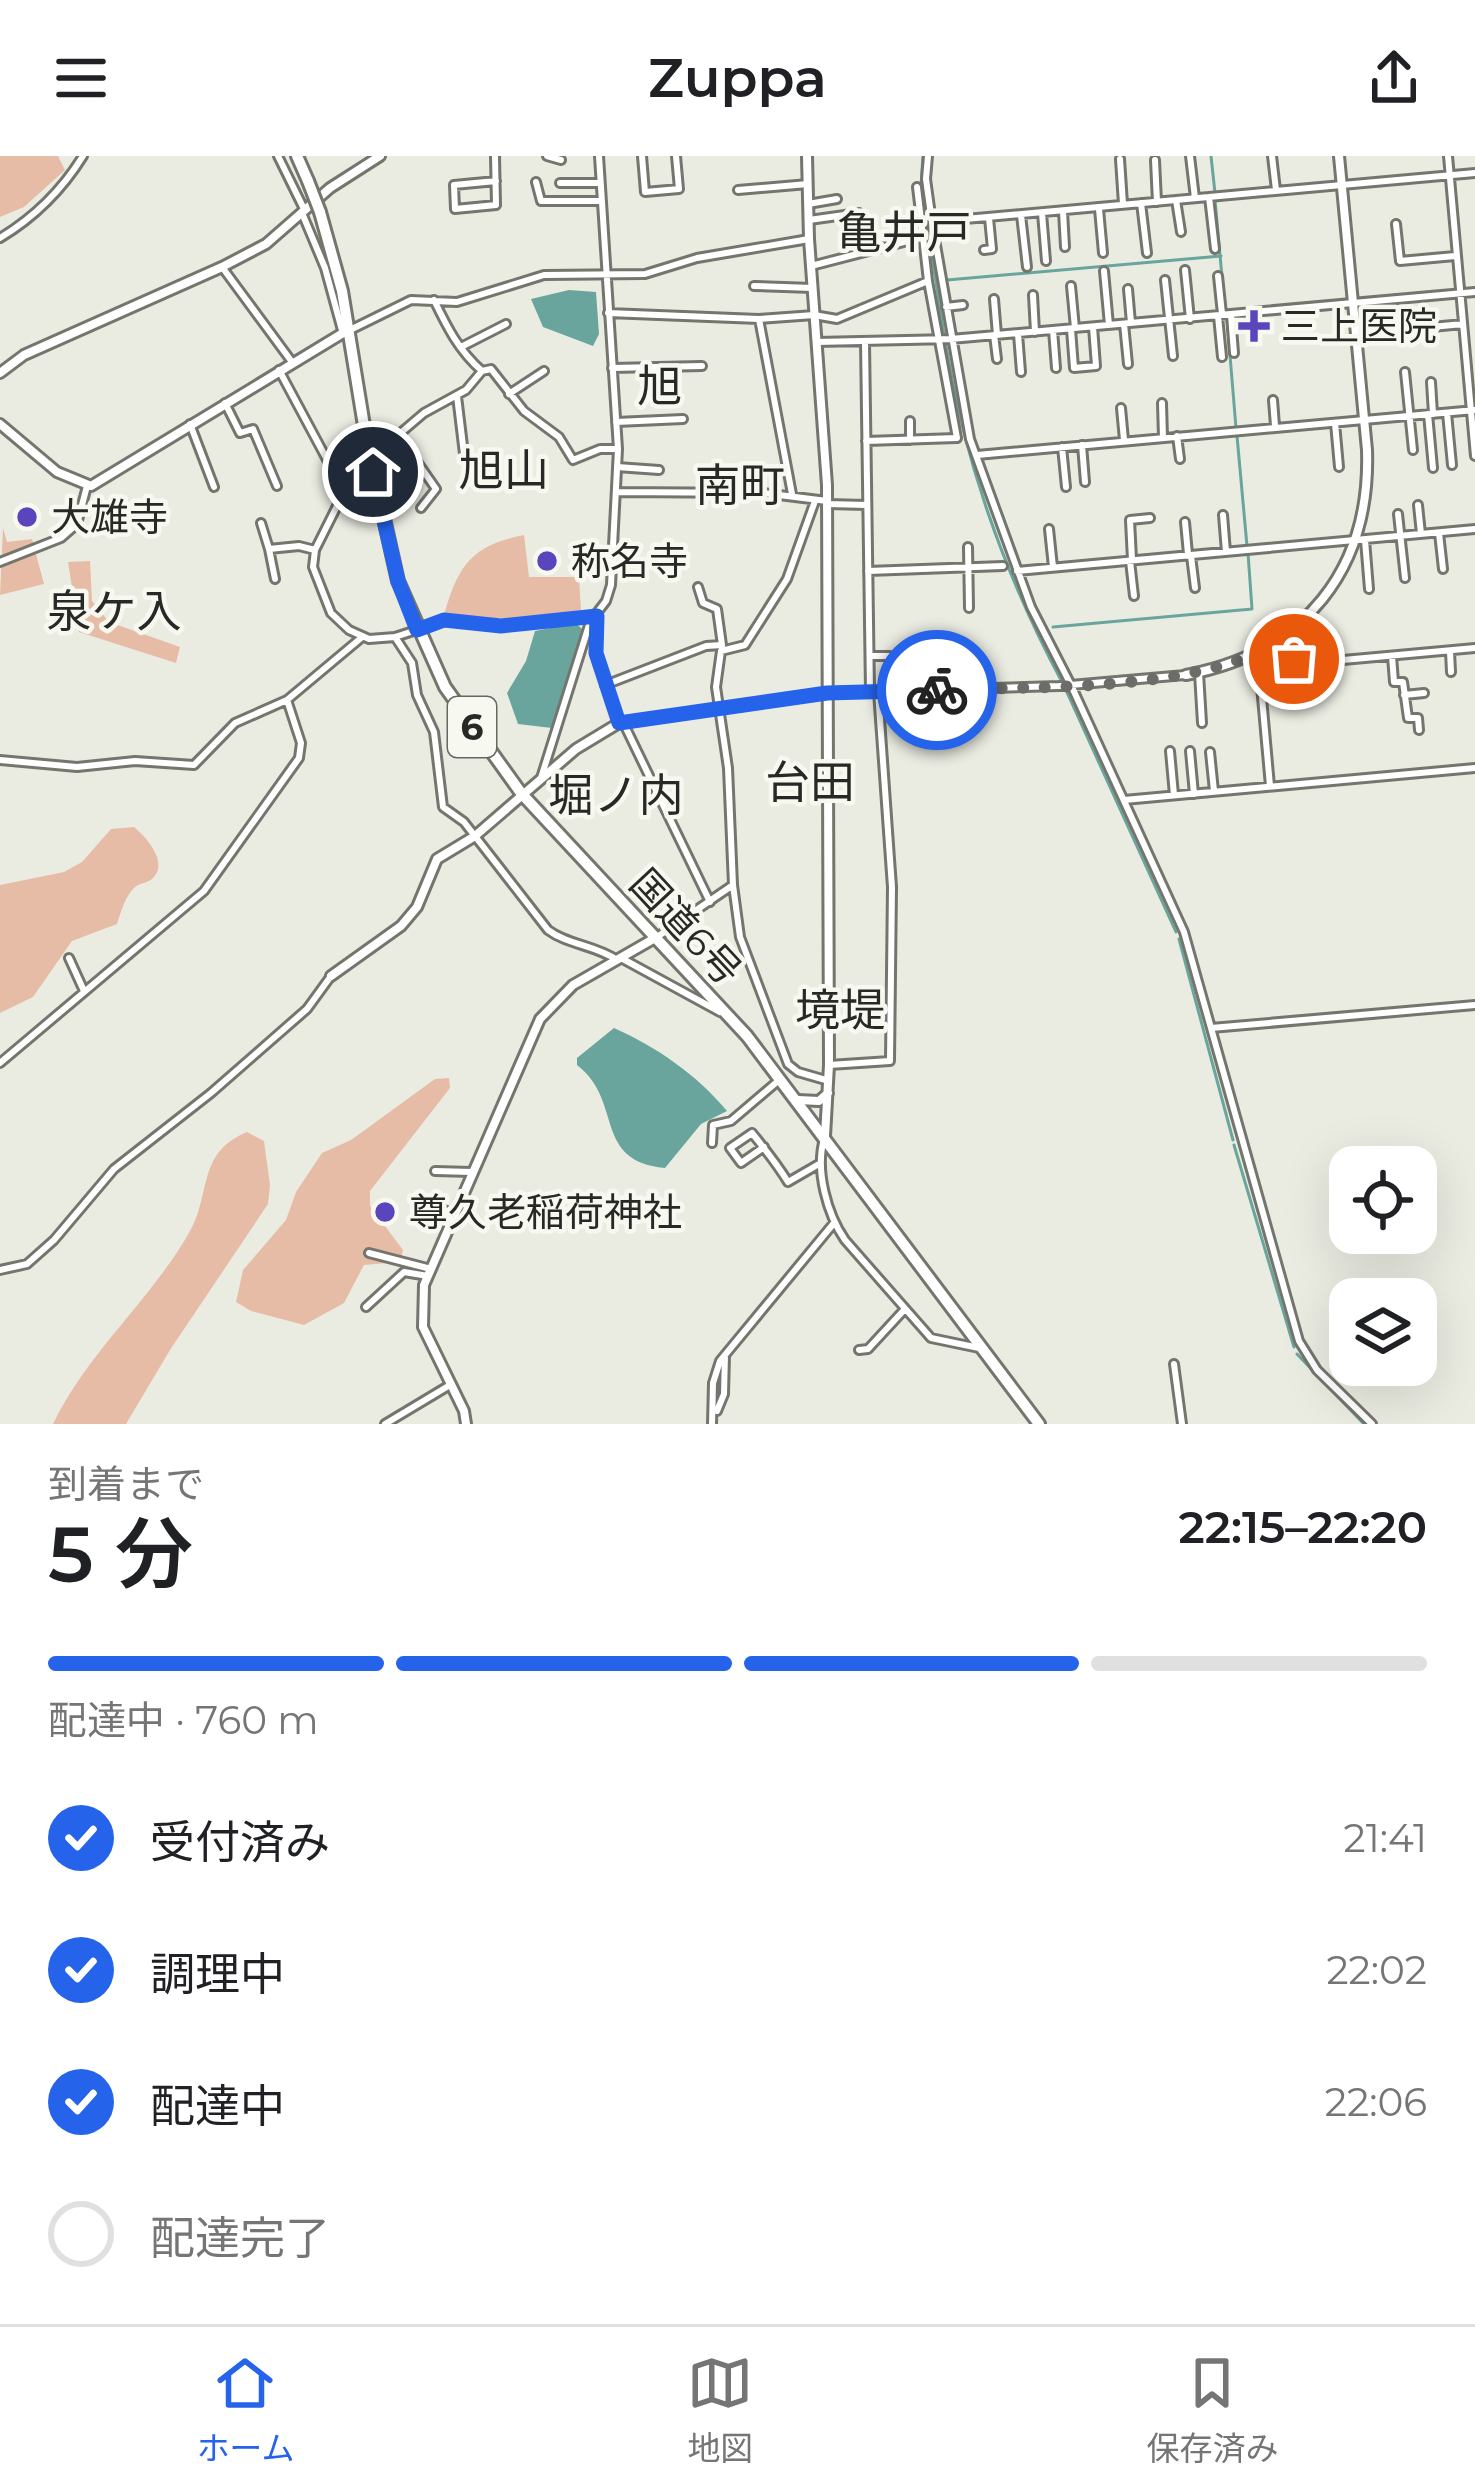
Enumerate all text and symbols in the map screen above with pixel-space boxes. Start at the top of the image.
icon: menu [48,45,114,111]
text: Zuppa [648,45,827,111]
icon: share [1361,45,1427,111]
district label: 亀井戸 [836,204,972,259]
place label: 三上医院 [1281,302,1437,350]
marker: 三上医院 [1238,310,1270,342]
district label: 旭 [637,358,683,413]
pin [322,421,424,523]
icon: home [340,439,406,505]
district label: 旭山 [459,442,549,497]
district label: 南町 [695,457,785,512]
place label: 大雄寺 [51,493,168,541]
marker: 大雄寺 [14,504,40,530]
place label: 称名寺 [571,537,688,585]
marker: 称名寺 [534,548,560,574]
district label: 泉ケ入 [46,583,182,638]
pin [1243,608,1345,710]
icon: bag [1261,626,1327,692]
courier [877,630,997,750]
icon: bike [904,657,970,723]
road number: 6 [448,697,496,757]
district label: 台田 [765,754,855,809]
district label: 堀ノ内 [548,767,684,822]
street label: 国道6号 [620,859,752,995]
district label: 境堤 [795,982,885,1037]
map controls [1329,1146,1437,1386]
button: locate [1329,1146,1437,1254]
place label: 尊久老稲荷神社 [409,1188,682,1236]
marker: 尊久老稲荷神社 [372,1199,398,1225]
button: layers [1329,1278,1437,1386]
text: 到着まで [48,1460,204,1508]
text: 22:15–22:20 [1179,1499,1427,1554]
text: 5 分 [48,1506,193,1602]
text: 配達中 · 760 m [48,1696,319,1744]
icon: check [48,1805,114,1871]
text: 受付済み [150,1814,330,1869]
text: 21:41 [1344,1814,1427,1862]
icon: check [48,1937,114,2003]
text: 調理中 [150,1946,285,2001]
text: 22:02 [1326,1946,1427,1994]
icon: check [48,2069,114,2135]
text: 配達中 [150,2078,285,2133]
text: 22:06 [1325,2078,1427,2126]
text: 配達完了 [150,2210,330,2265]
tab: ホーム [196,2350,295,2470]
tab: 地図 [687,2350,753,2470]
tab: 保存済み [1146,2350,1278,2470]

